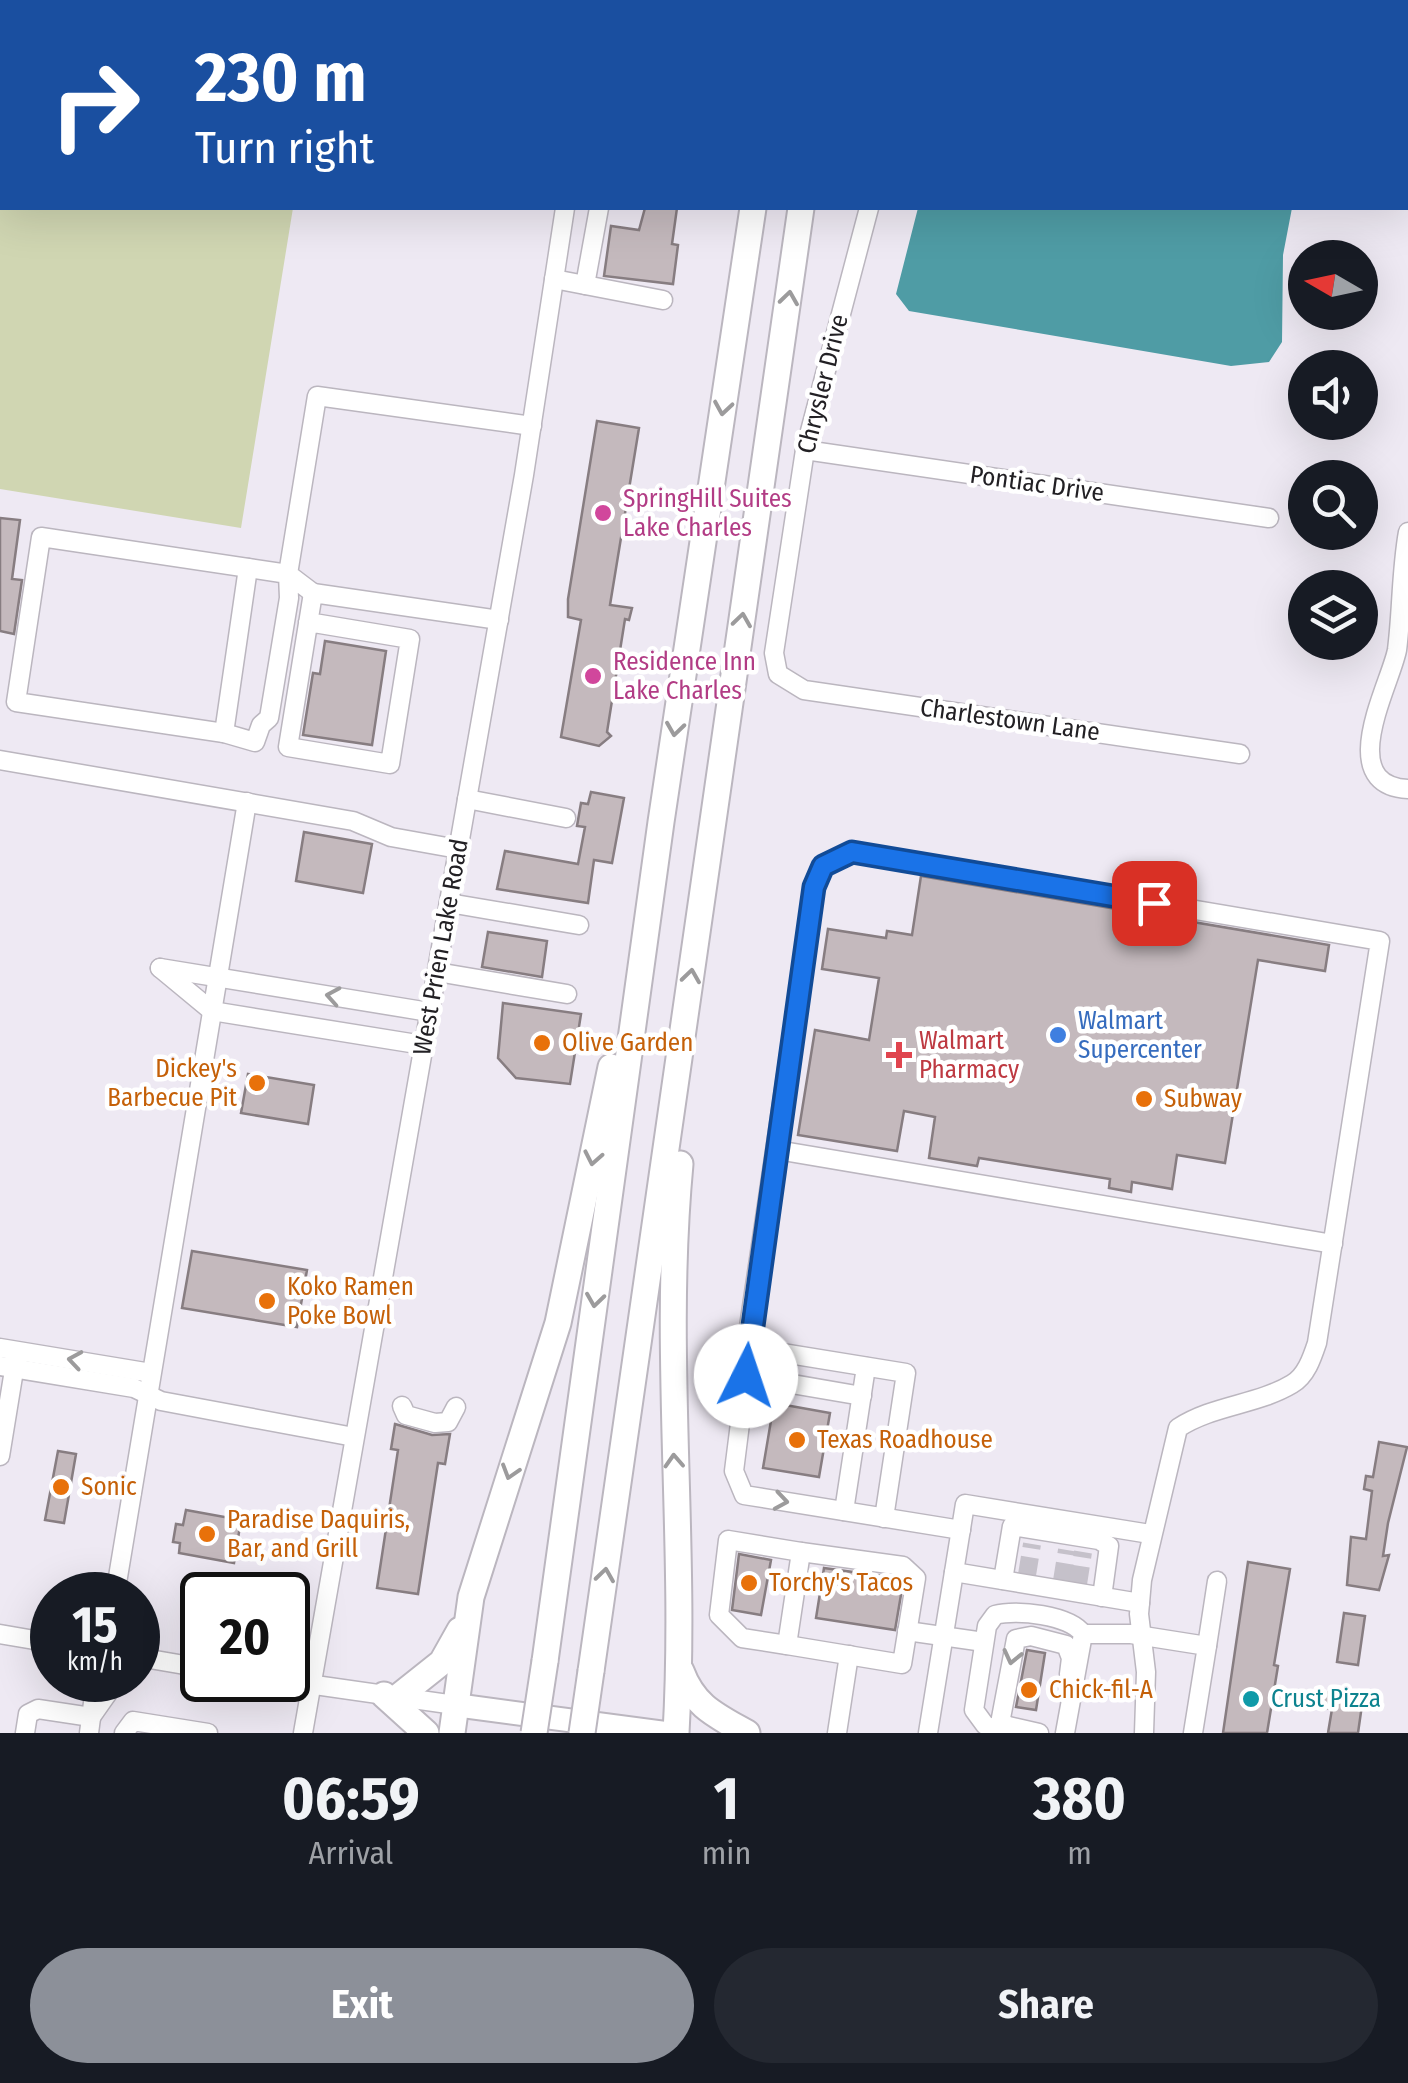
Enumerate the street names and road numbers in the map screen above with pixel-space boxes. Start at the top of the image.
street label: Chrysler Drive [791,311,855,457]
street label: Pontiac Drive [968,460,1106,508]
street label: Charlestown Lane [918,693,1102,747]
street label: West Prien Lake Road [407,836,475,1058]

